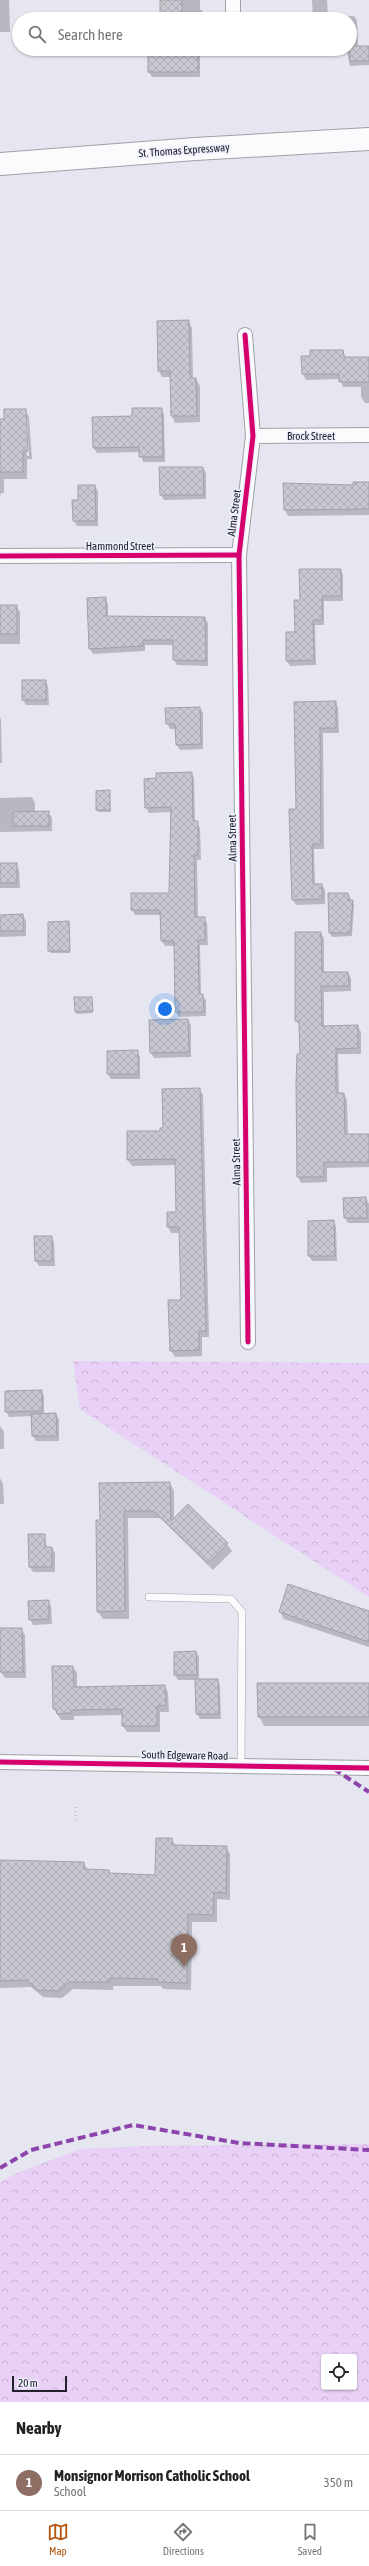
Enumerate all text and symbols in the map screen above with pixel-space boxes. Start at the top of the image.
search box [12,12,357,56]
icon: search [26,23,48,45]
text: Search here [58,26,123,43]
street label: St. Thomas Expressway [138,141,230,159]
street label: Brock Street [287,430,335,442]
street label: Alma Street [225,489,243,537]
street label: Hammond Street [86,540,154,552]
street label: Alma Street [226,814,238,862]
your location [155,999,175,1019]
street label: Alma Street [230,1138,242,1186]
street label: South Edgeware Road [142,1748,228,1762]
pin: 1 [171,1934,197,1967]
map controls [321,2354,357,2390]
button: locate [321,2354,357,2390]
scale bar [12,2374,67,2393]
text: 20 m [18,2377,38,2389]
text: Nearby [16,2418,62,2438]
text: Monsignor Morrison Catholic School [54,2467,250,2484]
text: 1 [26,2475,32,2490]
text: 350 m [324,2475,353,2490]
text: School [54,2484,86,2499]
tab: Map [47,2521,69,2557]
tab: Directions [163,2521,204,2557]
tab: Saved [298,2521,322,2557]

